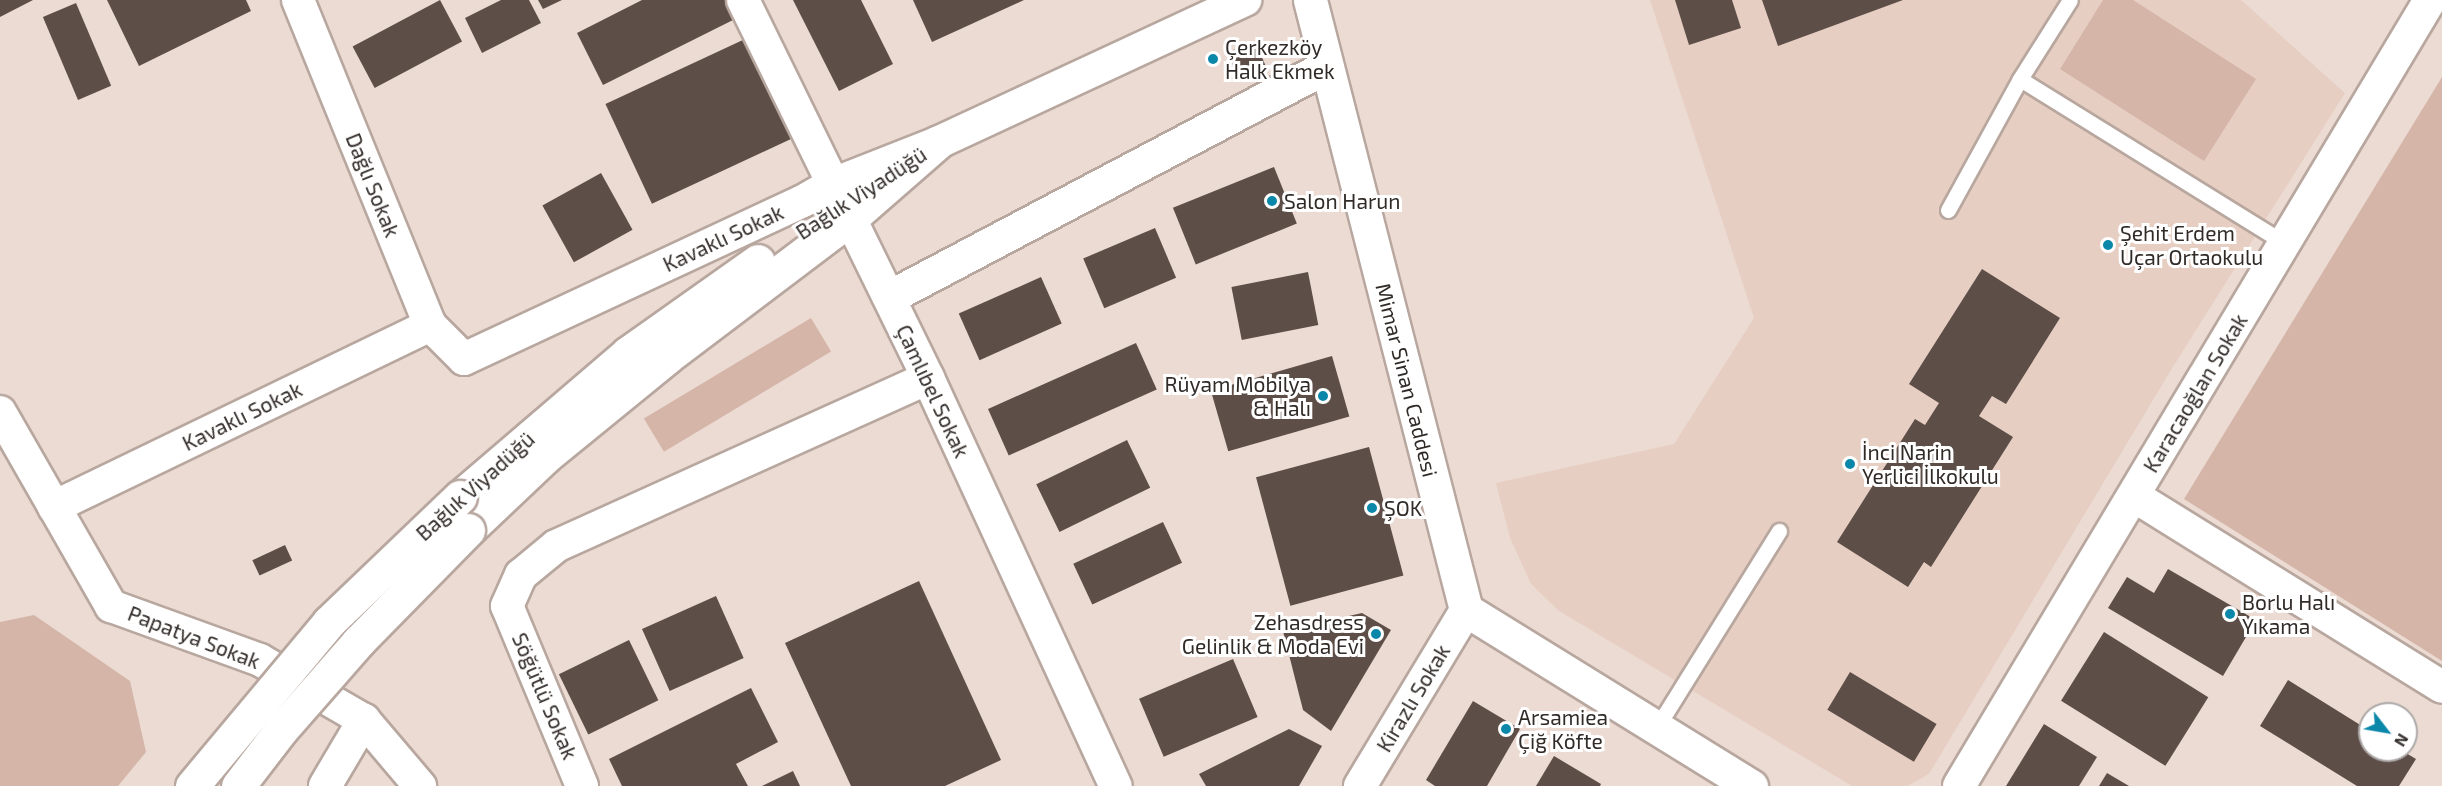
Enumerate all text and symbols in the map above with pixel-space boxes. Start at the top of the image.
place label: Çerkezköy Halk Ekmek [1225,34,1335,84]
marker: Çerkezköy Halk Ekmek [1206,52,1220,66]
street label: Dağlı Sokak [341,129,405,241]
street label: Bağlık Viyadüğü [791,141,931,245]
place label: Salon Harun [1284,188,1401,214]
marker: Salon Harun [1265,194,1279,208]
street label: Kavaklı Sokak [659,199,787,277]
place label: Şehit Erdem Uçar Ortaokulu [2120,220,2264,270]
marker: Şehit Erdem Uçar Ortaokulu [2101,238,2115,252]
street label: Mimar Sinan Caddesi [1371,280,1443,480]
street label: Karacaoğlan Sokak [2138,309,2252,477]
street label: Çamlıbel Sokak [891,320,975,462]
place label: Rüyam Mobilya & Halı [1165,371,1311,421]
street label: Kavaklı Sokak [178,376,306,456]
marker: Rüyam Mobilya & Halı [1316,389,1330,403]
street label: Bağlık Viyadüğü [410,426,540,546]
place label: İnci Narin Yerlici İlkokulu [1862,439,1999,489]
marker: İnci Narin Yerlici İlkokulu [1843,457,1857,471]
place label: ŞOK [1384,495,1422,521]
marker: ŞOK [1365,501,1379,515]
place label: Borlu Halı Yıkama [2242,589,2335,639]
street label: Papatya Sokak [124,600,264,674]
marker: Borlu Halı Yıkama [2223,607,2237,621]
place label: Zehasdress Gelinlik & Moda Evi [1181,609,1364,659]
marker: Zehasdress Gelinlik & Moda Evi [1369,627,1383,641]
street label: Söğütlü Sokak [507,629,583,763]
street label: Kirazlı Sokak [1371,640,1455,756]
north arrow [2358,702,2418,762]
place label: Arsamiea Çiğ Köfte [1518,704,1608,754]
marker: Arsamiea Çiğ Köfte [1499,722,1513,736]
text: N [2391,731,2413,750]

